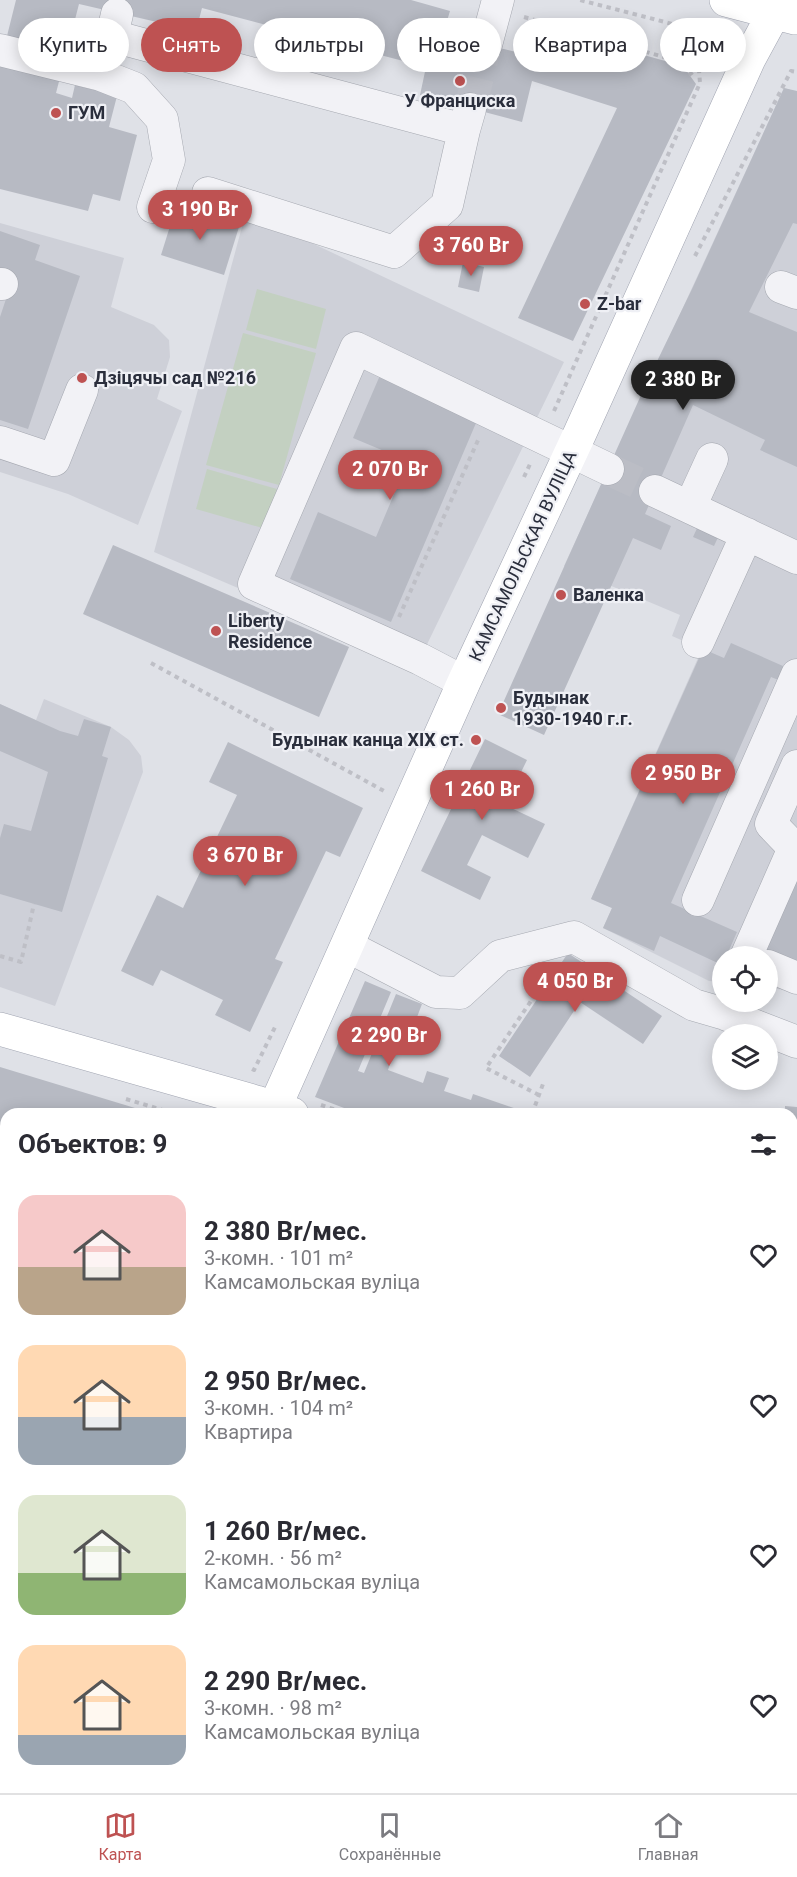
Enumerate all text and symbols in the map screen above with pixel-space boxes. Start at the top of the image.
chip: Купить [18,18,129,72]
chip: Снять [141,18,242,72]
chip: Фильтры [254,18,385,72]
chip: Новое [397,18,501,72]
chip: Квартира [513,18,648,72]
chip: Дом [660,18,746,72]
marker: У Франциска [453,74,467,88]
place label: У Франциска [405,90,516,111]
place label: ГУМ [68,102,105,123]
marker: ГУМ [49,106,63,120]
pin: 3 190 Br [138,190,262,241]
text: 3 190 Br [162,197,238,221]
pin: 3 760 Br [409,226,533,277]
text: 3 760 Br [433,233,509,257]
place label: Z-bar [597,293,642,314]
marker: Z-bar [578,297,592,311]
pin: 2 380 Br [621,360,745,411]
place label: Дзіцячы сад №216 [94,367,256,388]
text: 2 380 Br [645,367,721,391]
marker: Дзіцячы сад №216 [75,371,89,385]
street label: КАМСАМОЛЬСКАЯ ВУЛІЦА [464,447,581,664]
pin: 2 070 Br [328,450,452,501]
text: 2 070 Br [352,457,428,481]
place label: Валенка [573,584,644,605]
marker: Валенка [554,588,568,602]
place label: Liberty Residence [228,610,313,652]
marker: Liberty Residence [209,624,223,638]
place label: Будынак 1930-1940 г.г. [513,687,633,729]
marker: Будынак 1930-1940 г.г. [494,701,508,715]
place label: Будынак канца ХІХ ст. [272,729,464,750]
marker: Будынак канца ХІХ ст. [469,733,483,747]
pin: 2 950 Br [621,754,745,805]
text: 2 950 Br [645,761,721,785]
pin: 1 260 Br [420,770,544,821]
text: 1 260 Br [444,777,520,801]
pin: 3 670 Br [183,836,307,887]
text: 3 670 Br [207,843,283,867]
map controls [712,946,778,1090]
button: locate [712,946,778,1012]
pin: 4 050 Br [513,962,637,1013]
text: 4 050 Br [537,969,613,993]
pin: 2 290 Br [327,1016,451,1067]
text: 2 290 Br [351,1023,427,1047]
button: layers [712,1024,778,1090]
icon: filters [747,1128,780,1161]
text: Объектов: 9 [18,1129,167,1159]
text: 2 380 Br/мес. [204,1216,367,1246]
icon: home [66,1219,138,1291]
icon: heart [747,1239,780,1272]
text: 3-комн. · 101 m² [204,1246,353,1270]
text: Камсамольская вуліца [204,1270,420,1294]
text: 2 950 Br/мес. [204,1366,367,1396]
icon: home [66,1369,138,1441]
icon: heart [747,1389,780,1422]
text: 3-комн. · 104 m² [204,1396,353,1420]
text: Квартира [204,1420,293,1444]
text: 1 260 Br/мес. [204,1516,367,1546]
icon: home [66,1519,138,1591]
icon: heart [747,1539,780,1572]
text: 2-комн. · 56 m² [204,1546,342,1570]
text: Камсамольская вуліца [204,1570,420,1594]
text: 2 290 Br/мес. [204,1666,367,1696]
icon: home [66,1669,138,1741]
icon: heart [747,1689,780,1722]
text: 3-комн. · 98 m² [204,1696,342,1720]
text: Камсамольская вуліца [204,1720,420,1744]
tab: Карта [98,1809,142,1864]
tab: Сохранённые [339,1809,441,1864]
tab: Главная [638,1809,699,1864]

